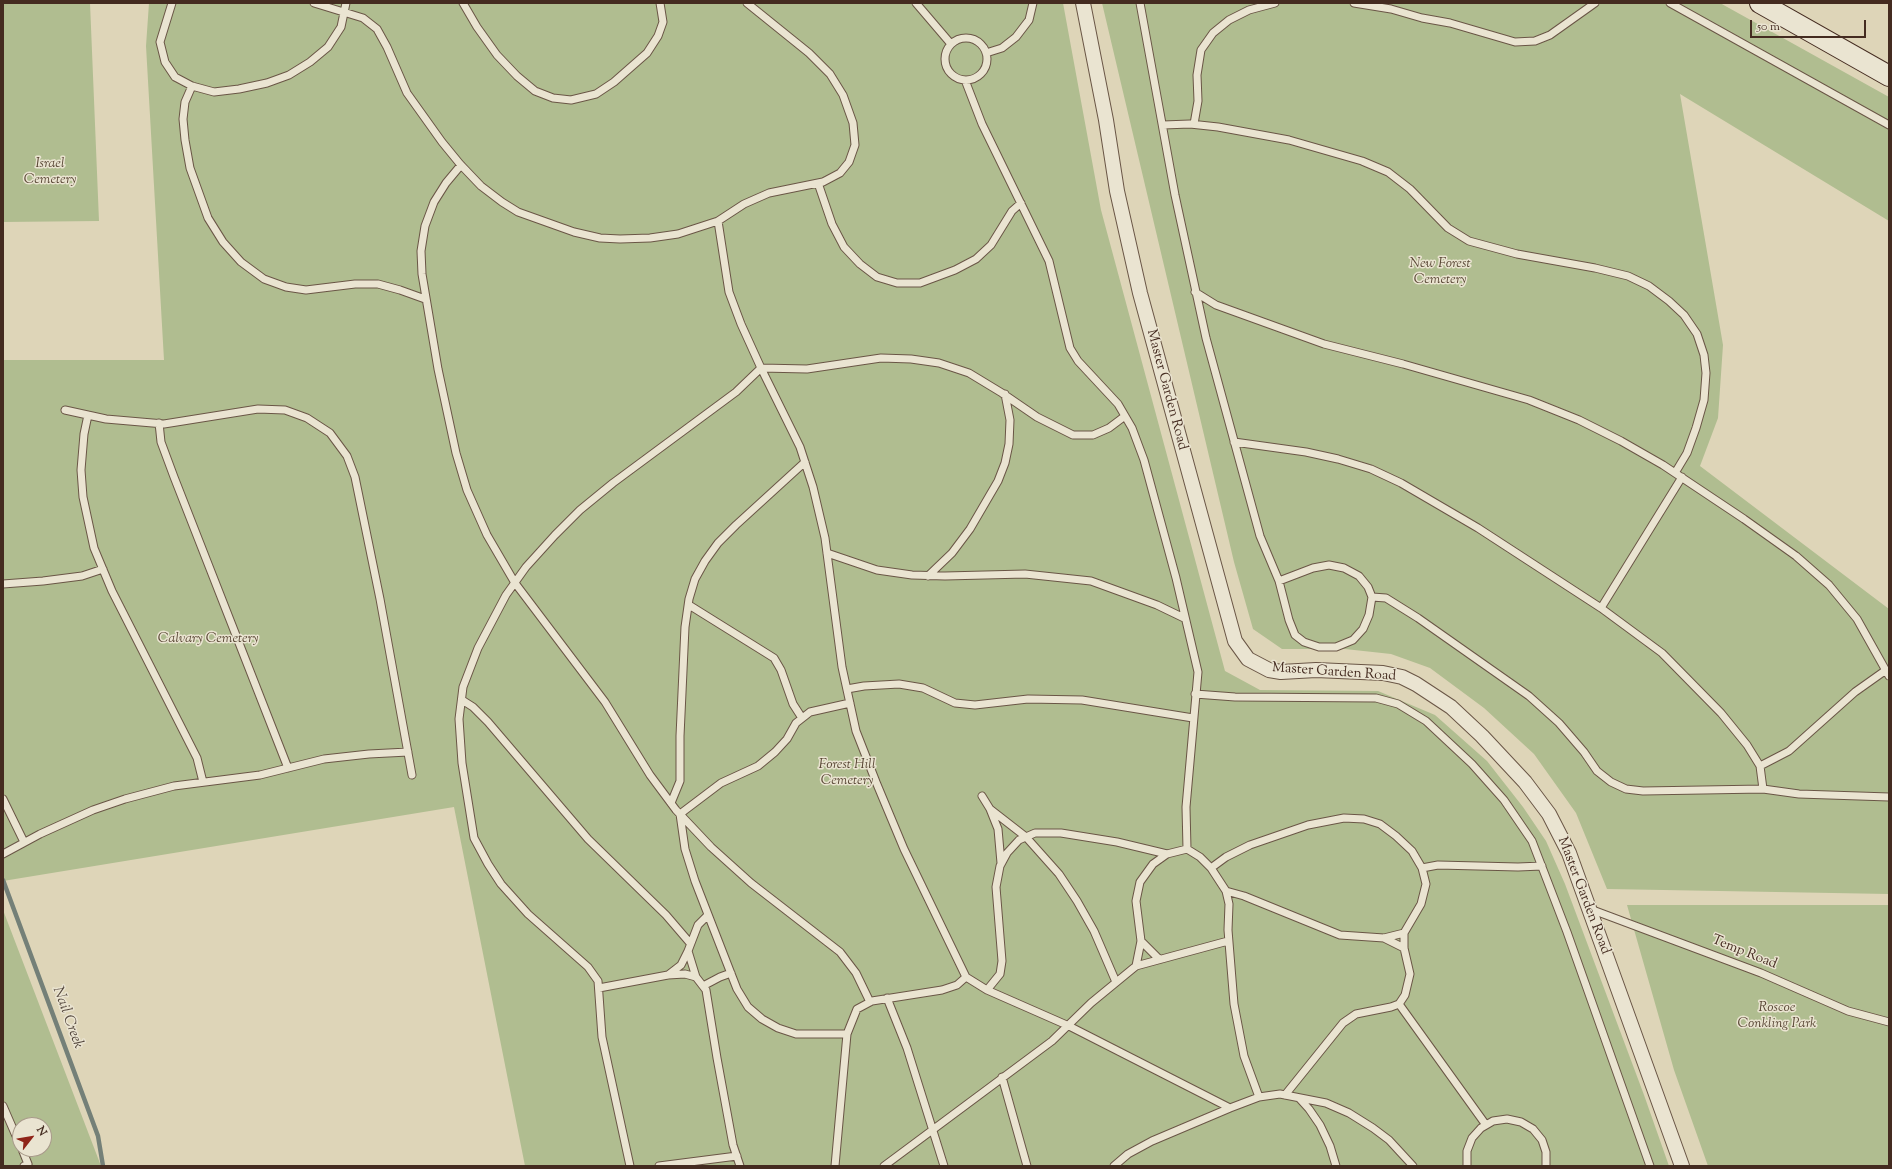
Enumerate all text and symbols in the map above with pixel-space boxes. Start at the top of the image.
scale bar [1752,12,1868,38]
text: 50 m [1757,18,1780,36]
park label: Israel Cemetery [24,157,76,190]
park label: New Forest Cemetery [1409,257,1471,290]
street label: Master Garden Road [1142,328,1190,452]
park label: Calvary Cemetery [158,632,258,648]
street label: Master Garden Road [1271,660,1397,686]
park label: Forest Hill Cemetery [818,758,876,790]
street label: Master Garden Road [1553,835,1613,957]
street label: Temp Road [1709,932,1779,974]
water label: Nail Creek [48,985,86,1051]
park label: Roscoe Conkling Park [1738,1001,1816,1034]
north arrow [12,1117,52,1157]
text: N [32,1123,51,1139]

